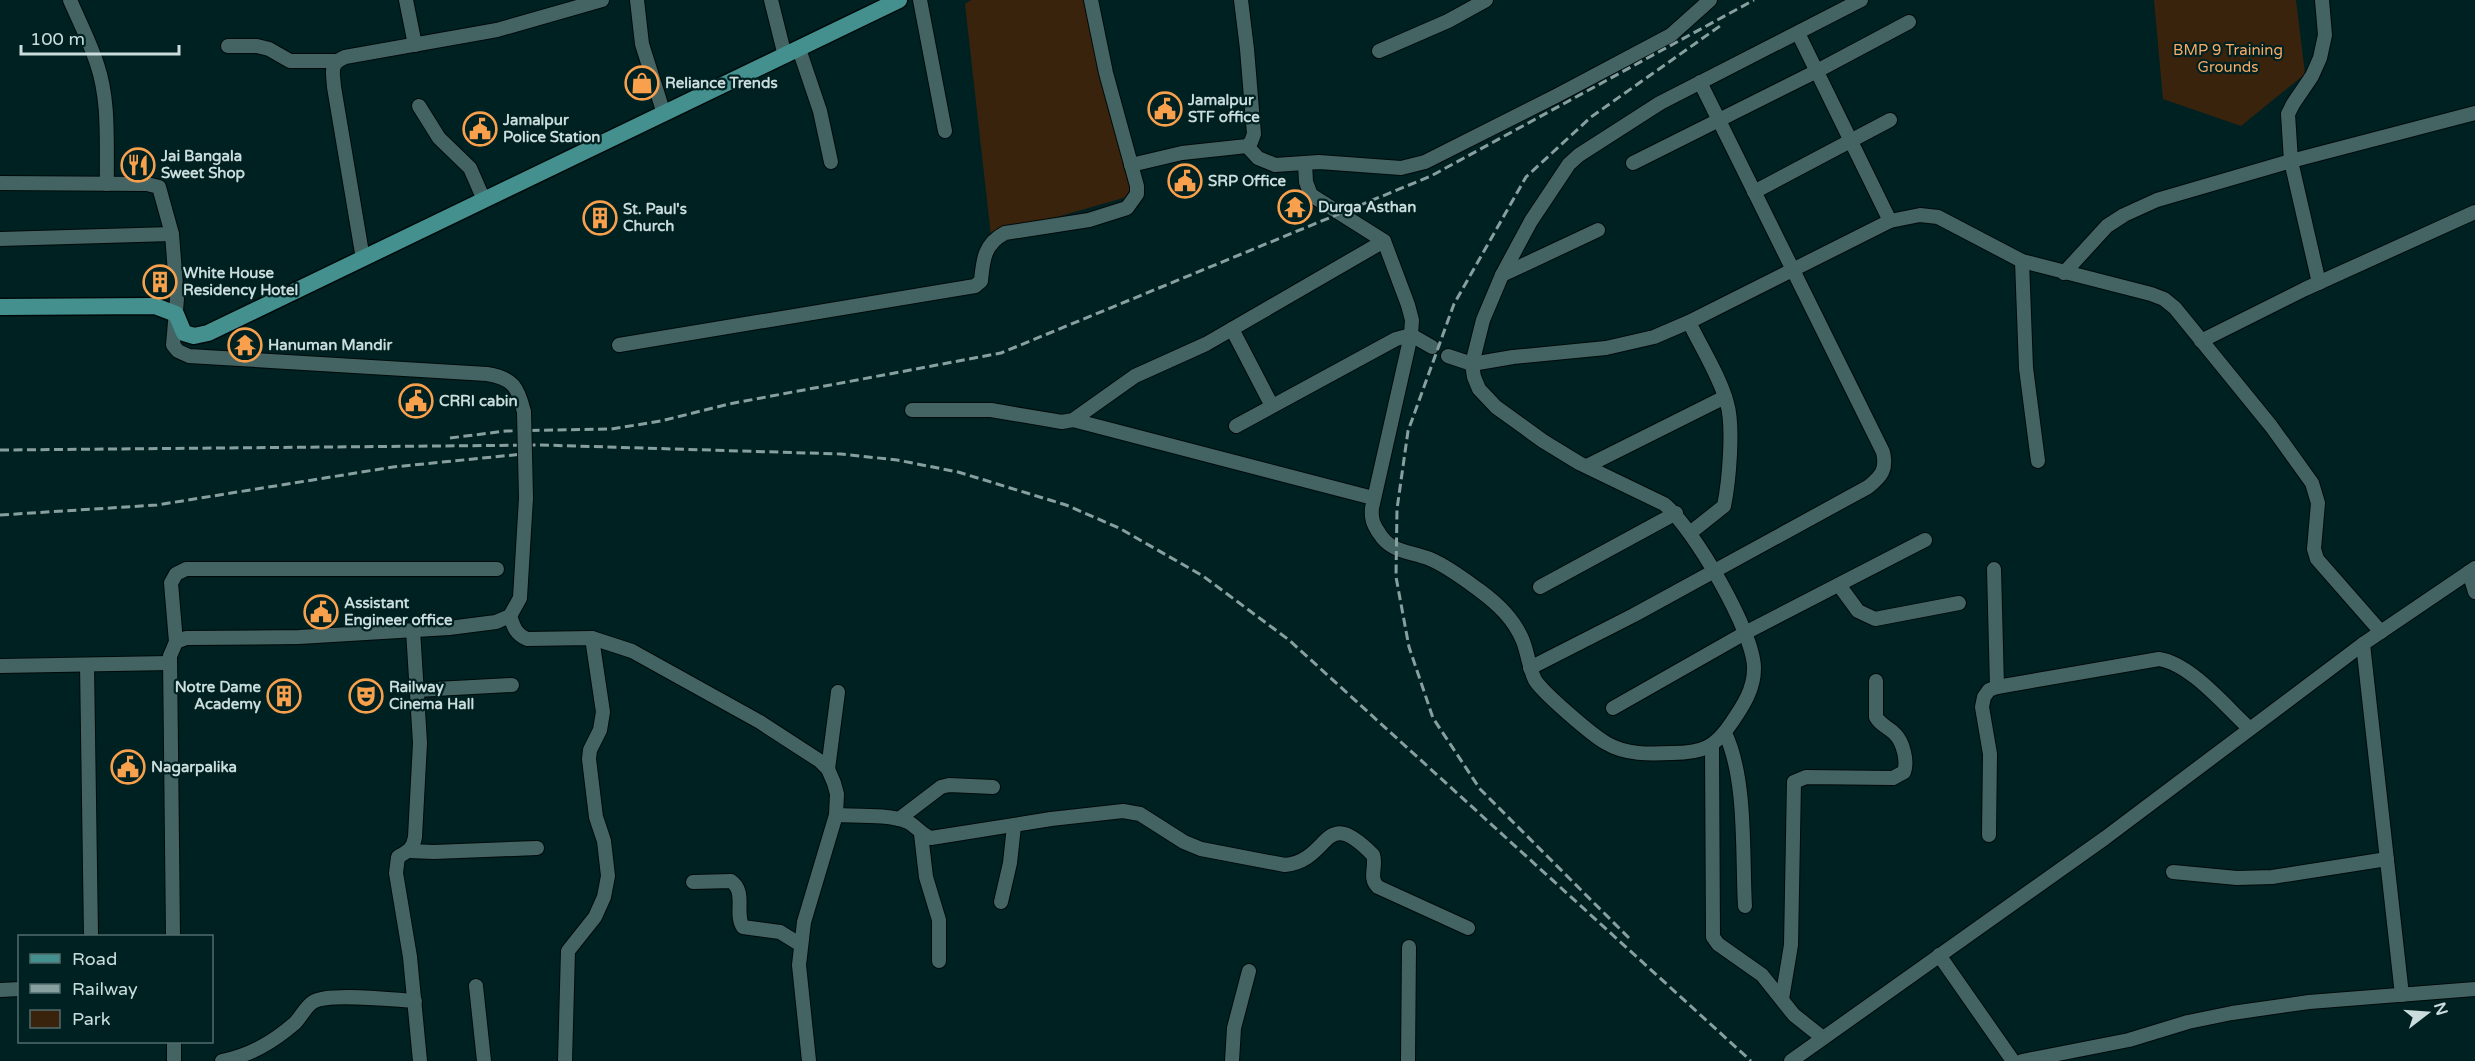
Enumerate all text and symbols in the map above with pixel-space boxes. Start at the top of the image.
scale bar [21,18,178,56]
text: 100 m [30,28,85,50]
park label: BMP 9 Training Grounds [2173,41,2283,76]
shop icon: Reliance Trends [624,65,660,101]
place label: Reliance Trends [665,74,778,92]
public building icon: Jamalpur STF office [1147,91,1183,127]
place label: Jamalpur STF office [1187,91,1260,126]
public building icon: Jamalpur Police Station [462,111,498,147]
place label: Jamalpur Police Station [502,111,600,146]
restaurant icon: Jai Bangala Sweet Shop [120,147,156,183]
place label: Jai Bangala Sweet Shop [160,147,246,183]
public building icon: SRP Office [1167,163,1203,199]
place label: SRP Office [1208,172,1286,190]
temple icon: Durga Asthan [1277,189,1313,225]
place label: Durga Asthan [1318,198,1416,217]
building icon: St. Paul's Church [582,200,618,236]
place label: St. Paul's Church [623,200,687,235]
building icon: White House Residency Hotel [142,264,178,300]
place label: White House Residency Hotel [183,264,298,300]
temple icon: Hanuman Mandir [227,327,263,363]
place label: Hanuman Mandir [268,336,392,354]
public building icon: CRRI cabin [398,383,434,419]
place label: CRRI cabin [439,392,518,410]
public building icon: Assistant Engineer office [303,594,339,630]
place label: Assistant Engineer office [344,594,453,630]
place label: Notre Dame Academy [175,678,262,714]
building icon: Notre Dame Academy [266,678,302,714]
theatre icon: Railway Cinema Hall [348,678,384,714]
place label: Railway Cinema Hall [389,678,474,713]
public building icon: Nagarpalika [110,749,146,785]
place label: Nagarpalika [151,758,237,777]
legend [18,935,213,1043]
text: Road [72,948,117,970]
text: Railway [72,978,138,1000]
north arrow [2397,983,2457,1043]
text: N [2429,1000,2452,1018]
text: Park [72,1008,111,1030]

